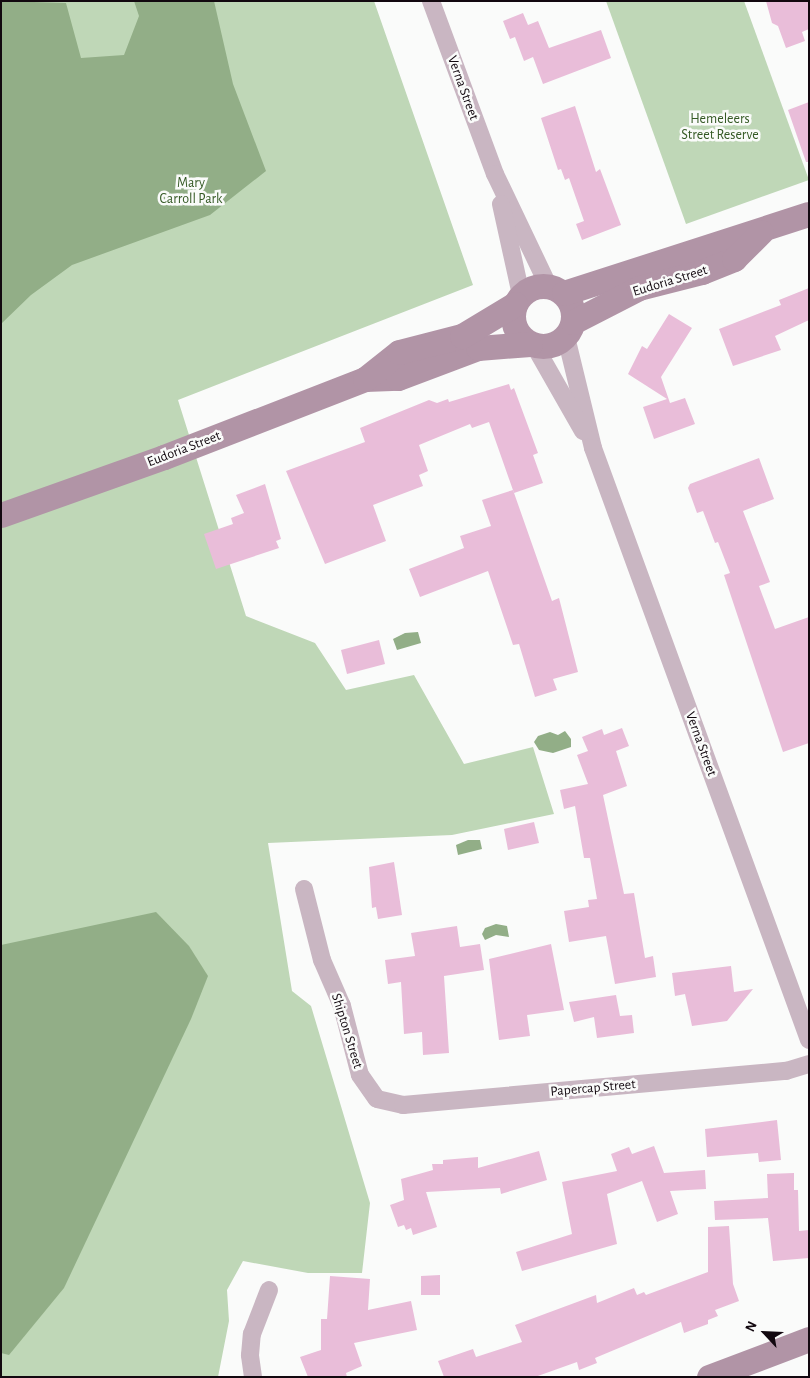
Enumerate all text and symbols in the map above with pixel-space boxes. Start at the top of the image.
street label: Verna Street [444,54,482,122]
park label: Hemeleers Street Reserve [681,111,759,144]
park label: Mary Carroll Park [160,175,222,208]
street label: Eudoria Street [631,262,709,300]
street label: Eudoria Street [145,427,223,471]
street label: Verna Street [682,710,720,778]
street label: Shipton Street [328,991,366,1071]
street label: Papercap Street [550,1076,636,1100]
north arrow [740,1308,790,1358]
text: N [743,1319,760,1334]

